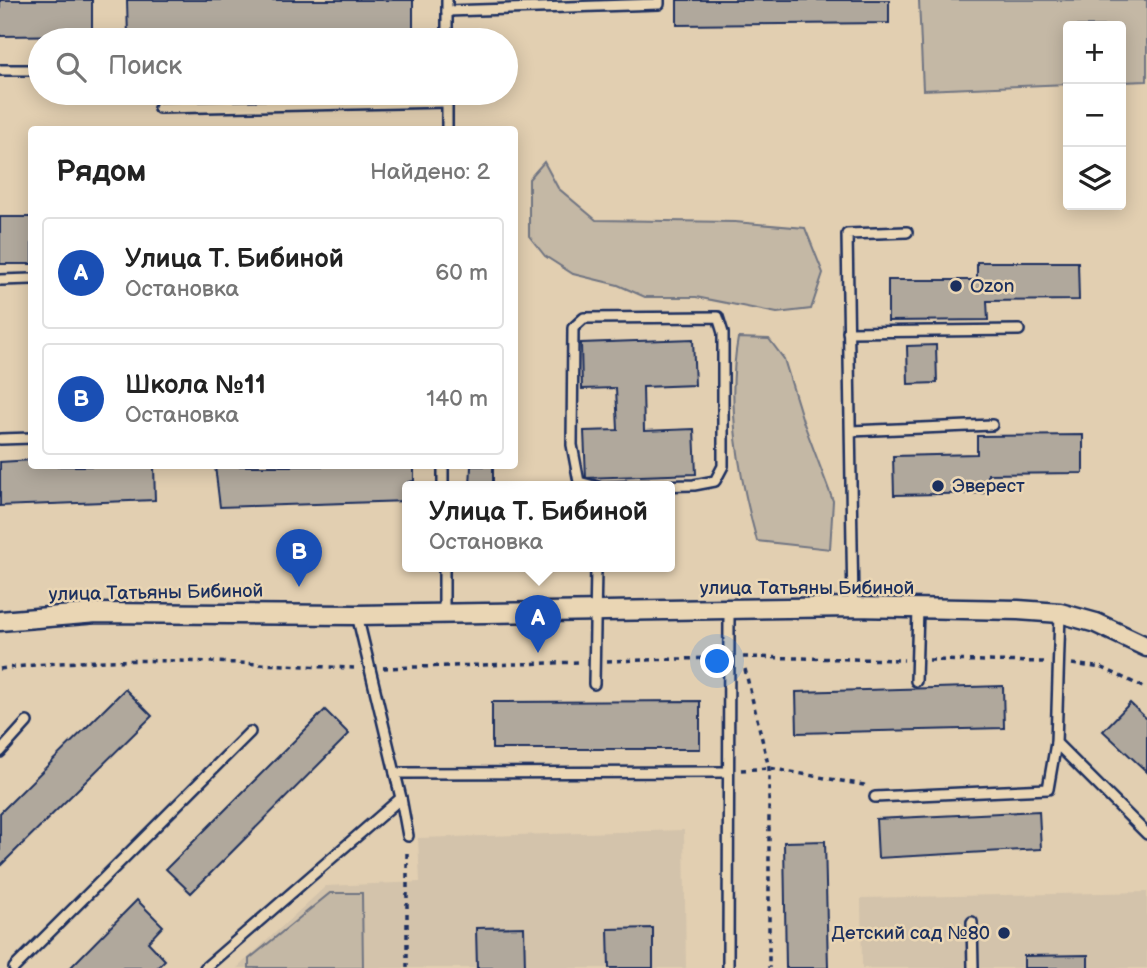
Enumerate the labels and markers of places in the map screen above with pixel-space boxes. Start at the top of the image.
place label: Ozon [970,275,1015,298]
marker: Ozon [948,278,964,294]
place label: Эверест [952,475,1025,498]
marker: Эверест [930,478,946,494]
pin: B [276,529,322,587]
pin: A [515,595,561,653]
place label: Детский сад №80 [832,922,990,945]
marker: Детский сад №80 [996,925,1012,941]

